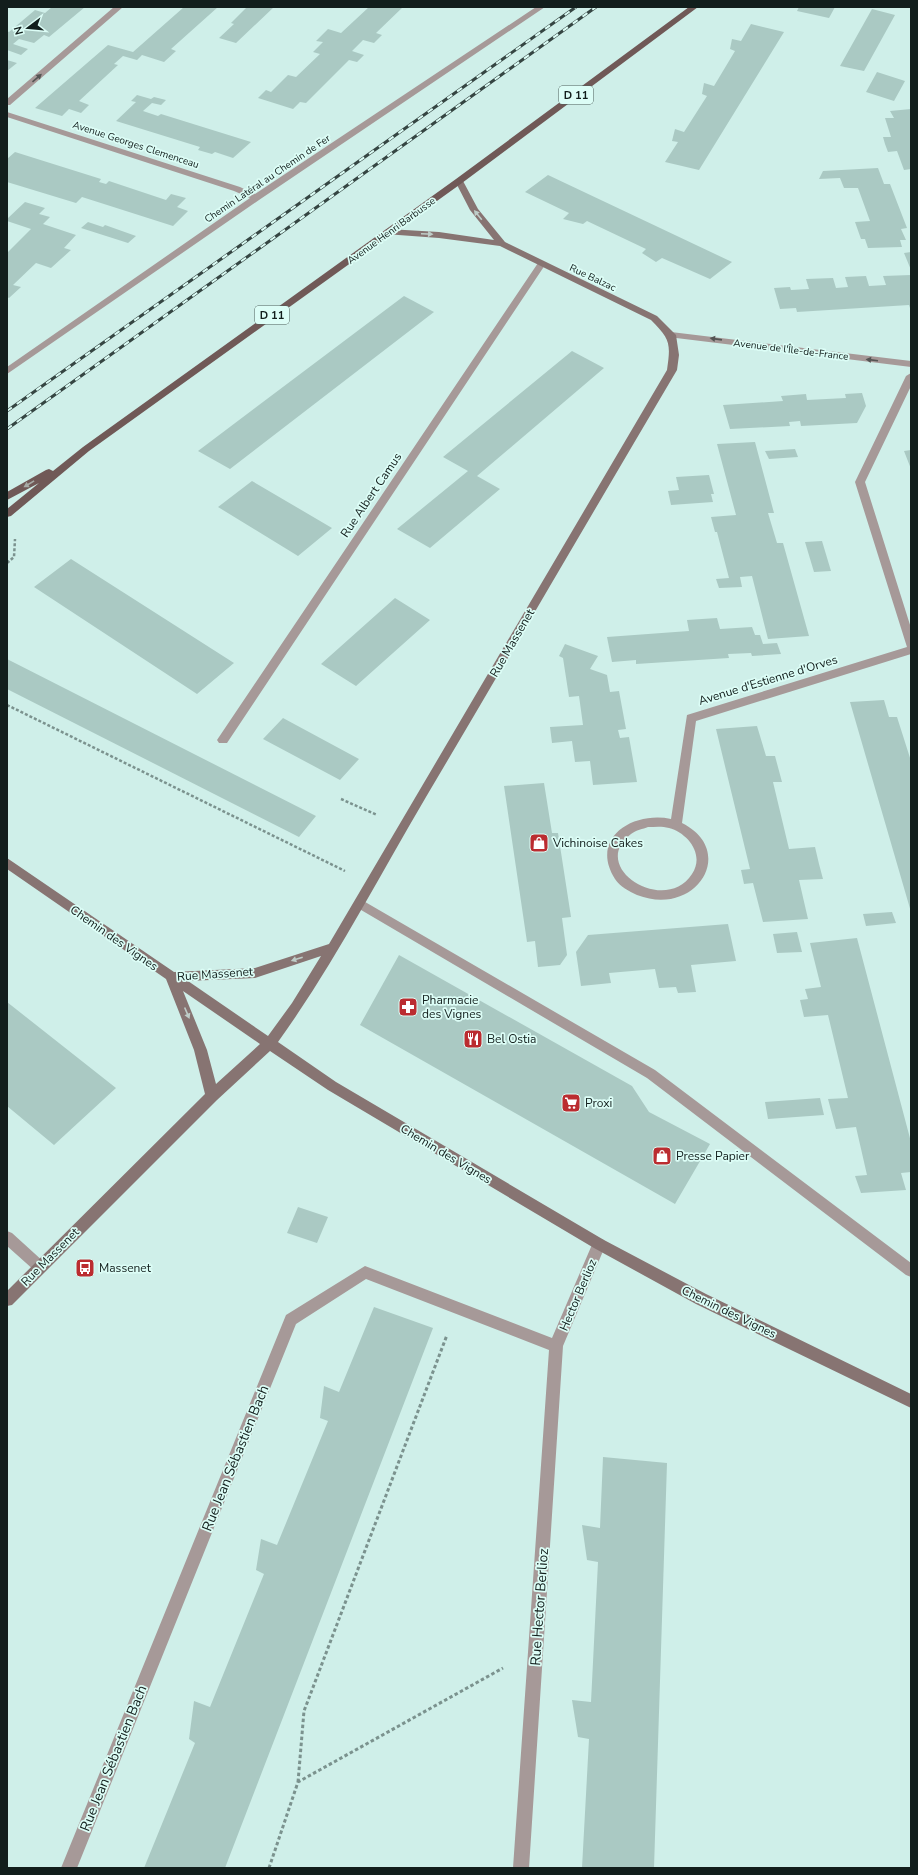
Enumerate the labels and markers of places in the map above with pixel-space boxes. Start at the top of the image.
shop icon: Vichinoise Cakes [528,832,550,854]
place label: Vichinoise Cakes [552,835,643,851]
place label: Pharmacie des Vignes [422,992,482,1022]
pharmacy icon: Pharmacie des Vignes [397,996,419,1018]
restaurant icon: Bel Ostia [462,1028,484,1050]
place label: Bel Ostia [487,1031,536,1047]
supermarket icon: Proxi [560,1092,582,1114]
place label: Proxi [585,1095,612,1111]
shop icon: Presse Papier [651,1145,673,1167]
place label: Presse Papier [676,1148,750,1164]
bus stop icon: Massenet [74,1257,96,1279]
place label: Massenet [99,1260,152,1276]

